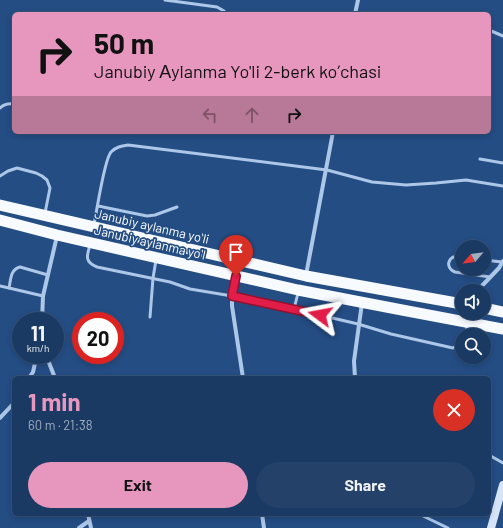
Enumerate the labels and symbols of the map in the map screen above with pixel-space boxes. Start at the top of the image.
street label: Janubiy aylanma yoʻli [93,205,211,247]
street label: Janubiy aylanma yoʻl [93,222,207,262]
pin [219,235,253,276]
north arrow [455,240,491,276]
position arrow [299,294,341,336]
speed limit sign: 20 [72,312,124,364]

